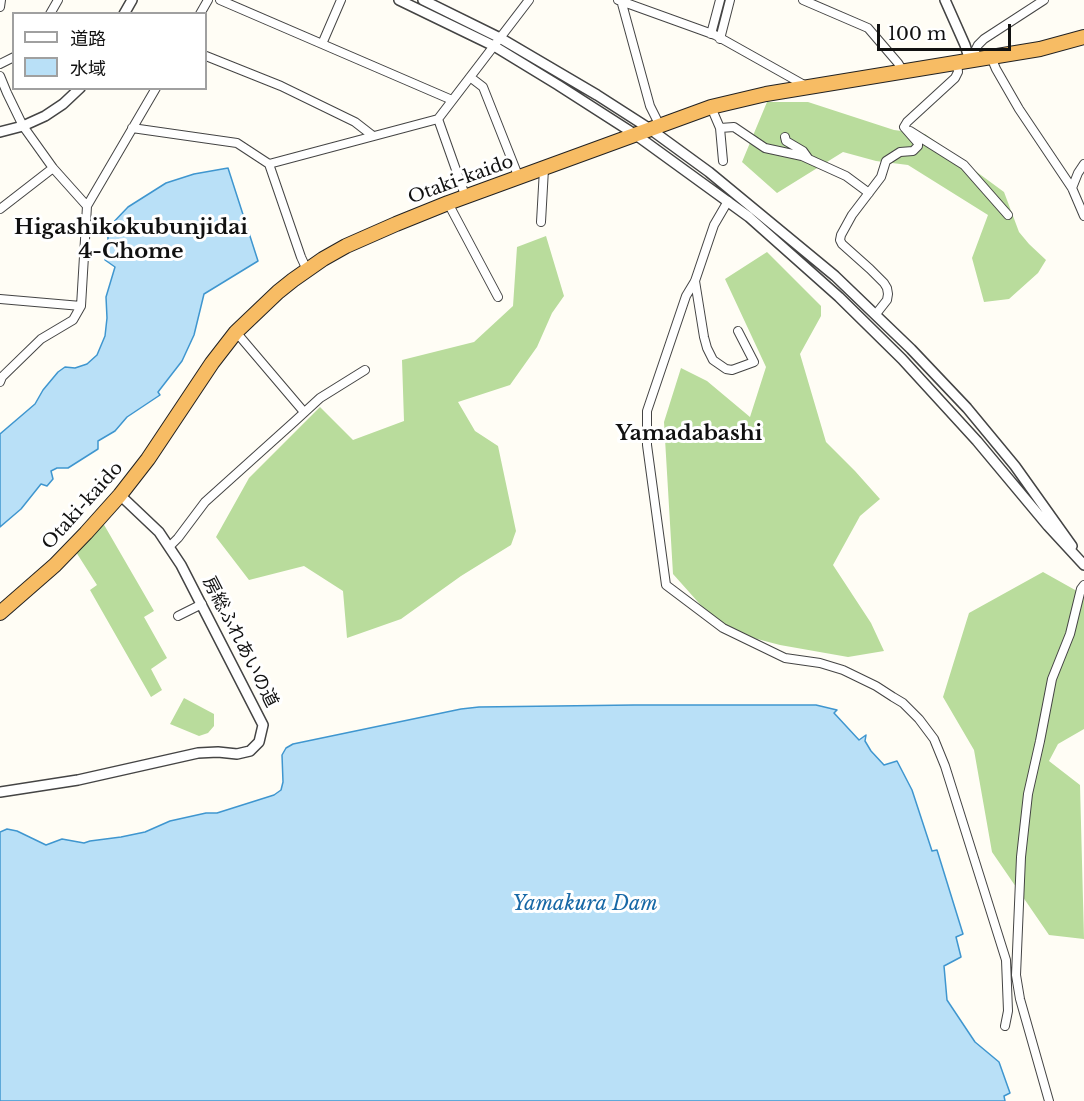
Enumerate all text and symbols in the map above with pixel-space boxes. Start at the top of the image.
legend [12,12,207,90]
scale bar [880,12,1014,50]
text: 100 m [888,23,946,45]
text: 道路 [70,28,106,50]
text: 水域 [70,58,106,80]
street label: Otaki-kaido [405,151,517,209]
district label: Higashikokubunjidai 4-Chome [14,215,248,265]
district label: Yamadabashi [616,421,762,447]
street label: Otaki-kaido [38,458,128,554]
street label: 房総ふれあいの道 [198,573,282,711]
water label: Yamakura Dam [512,892,658,916]

